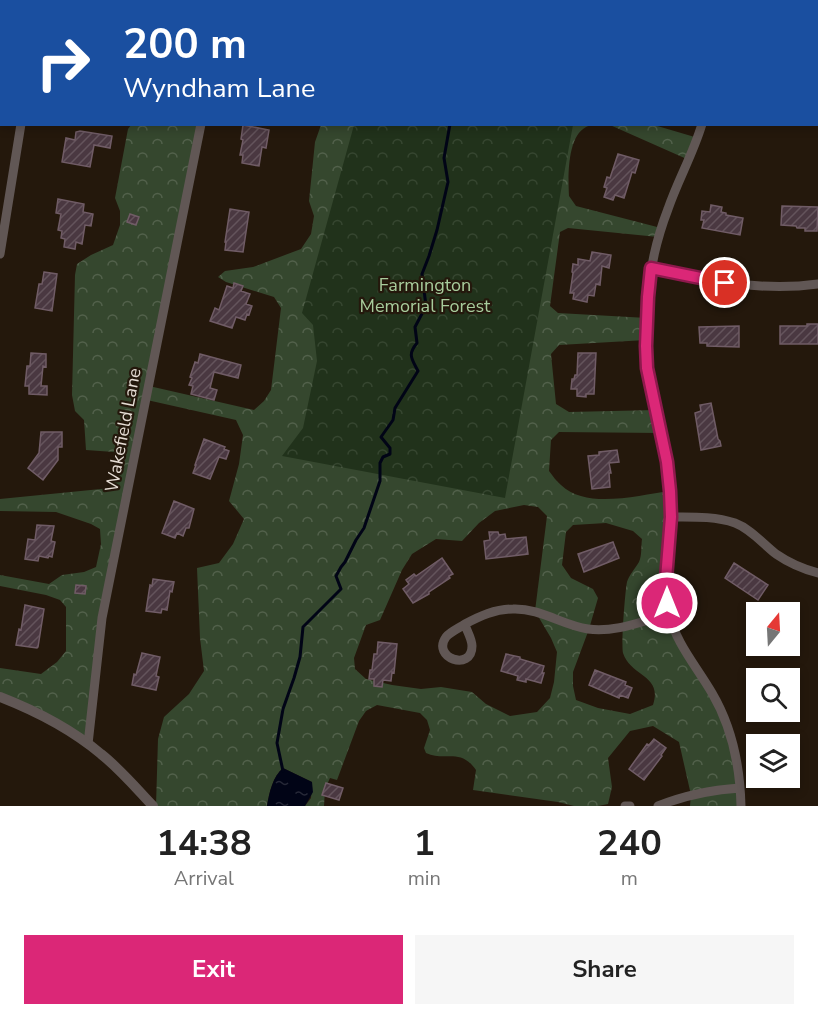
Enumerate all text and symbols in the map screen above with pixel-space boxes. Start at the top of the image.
text: 200 m [123,16,247,73]
icon: right [24,24,102,102]
text: Wyndham Lane [123,70,315,107]
pin [699,257,750,308]
icon: arrive [708,266,741,299]
park label: Farmington Memorial Forest [360,273,491,318]
street label: Wakefield Lane [99,366,147,494]
position arrow [635,571,699,635]
north arrow [746,602,800,656]
map controls [746,602,800,788]
button: search [746,668,800,722]
button: layers [746,734,800,788]
text: 14:38 [156,819,252,868]
text: 1 [413,819,435,868]
text: 240 [597,819,662,868]
text: Arrival [174,865,234,892]
text: min [408,865,441,892]
text: m [621,865,638,892]
button: Exit [24,935,403,1004]
button: Share [415,935,794,1004]

